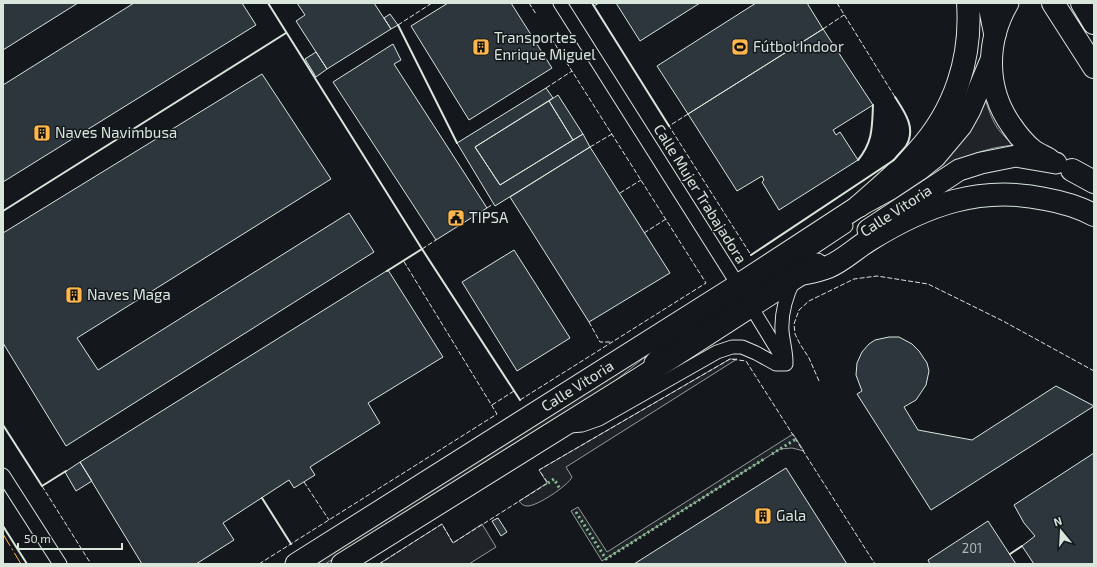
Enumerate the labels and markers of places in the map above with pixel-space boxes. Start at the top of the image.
place label: Transportes Enrique Miguel [494,28,596,63]
building icon: Transportes Enrique Miguel [471,37,491,57]
sports icon: Fútbol Indoor [730,37,750,57]
place label: Fútbol Indoor [753,37,844,55]
building icon: Naves Navimbusa [32,123,52,143]
place label: Naves Navimbusa [55,123,177,141]
public building icon: TIPSA [446,208,466,228]
place label: TIPSA [469,208,509,226]
building icon: Naves Maga [64,285,84,305]
place label: Naves Maga [87,285,171,303]
building icon: Gala [753,506,773,526]
place label: Gala [776,506,806,524]

